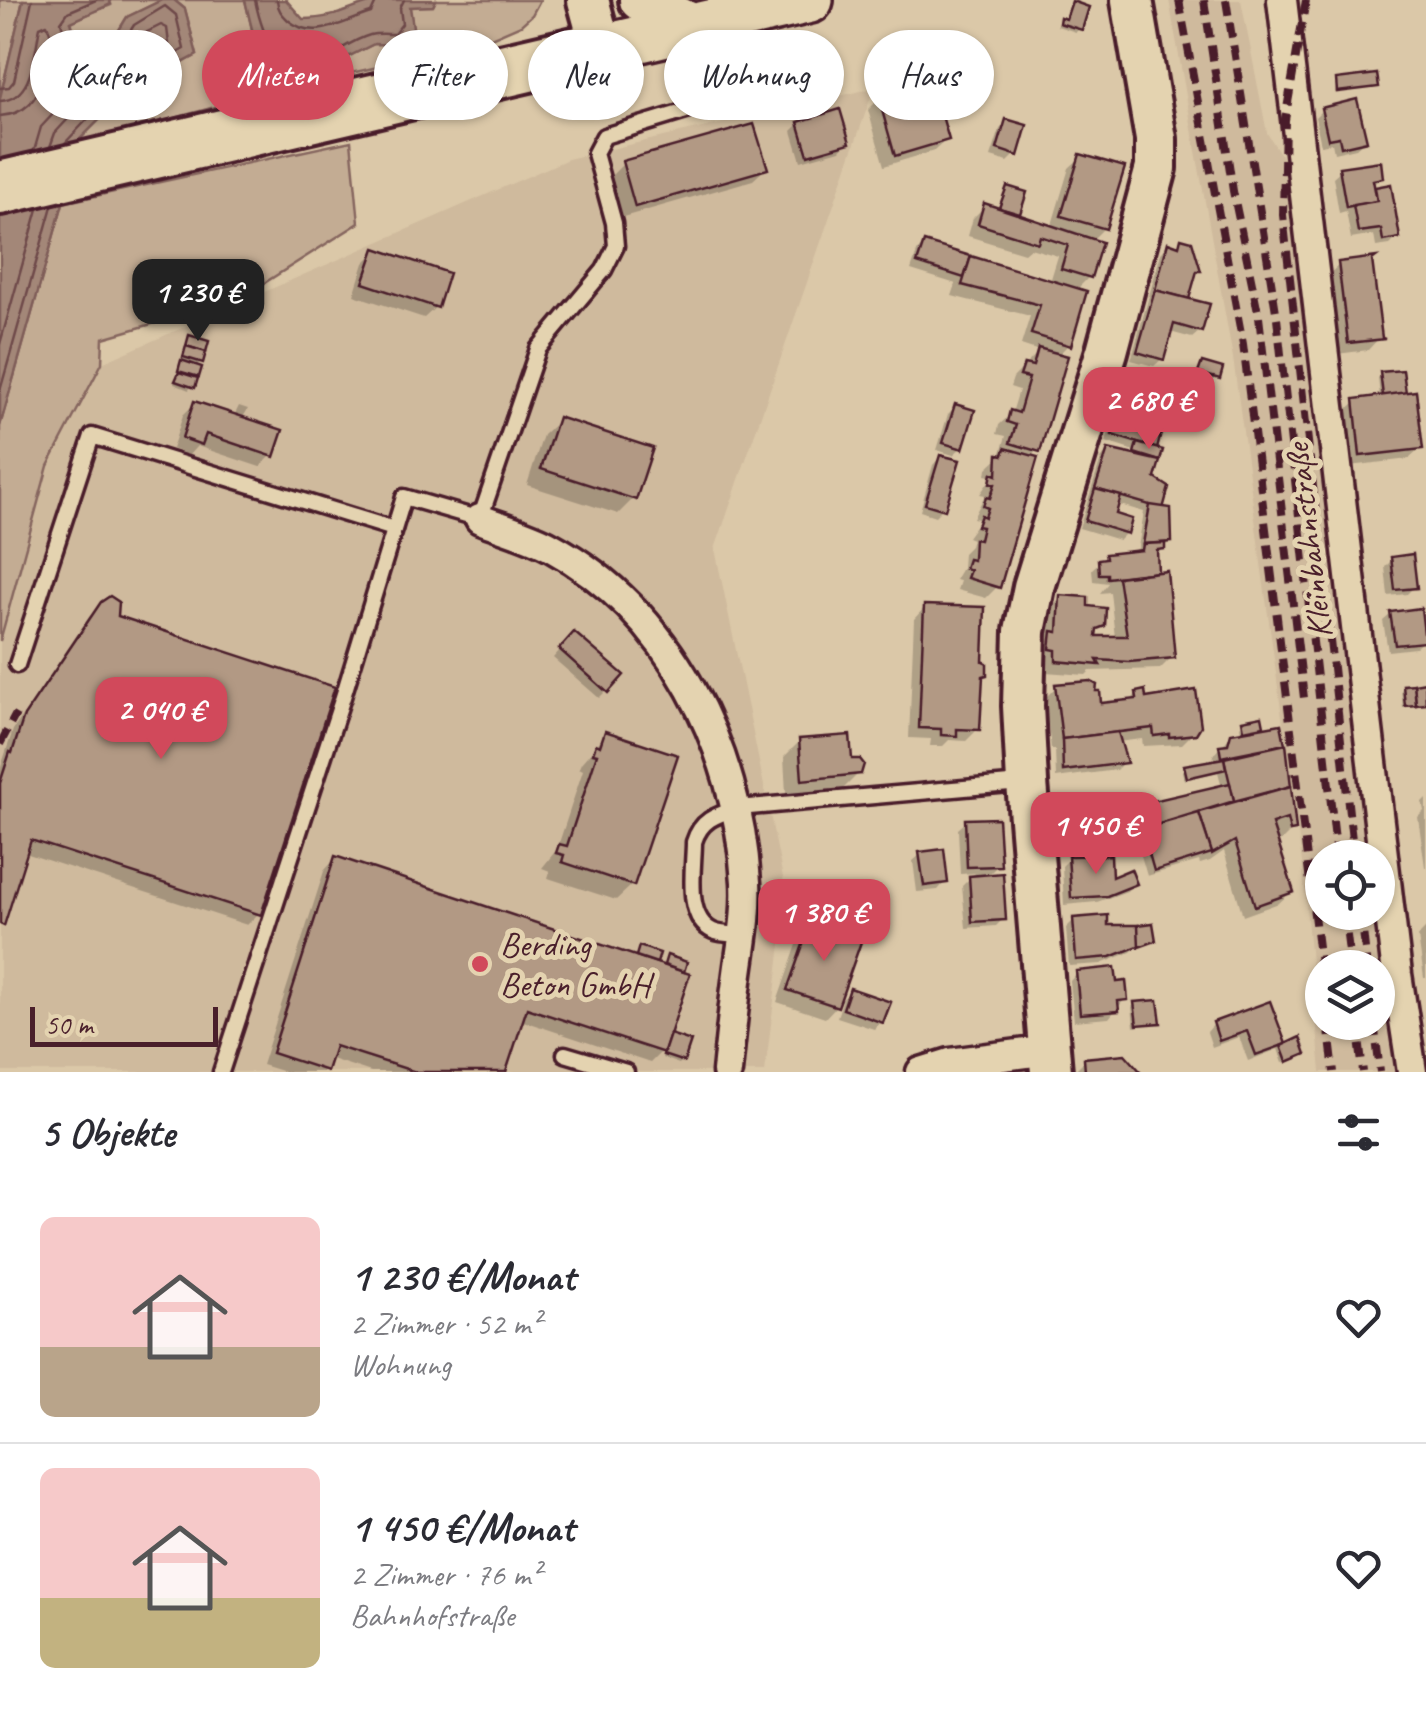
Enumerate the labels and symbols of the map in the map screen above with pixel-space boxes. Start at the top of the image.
pin: 1 230 € [106,259,290,344]
pin: 2 680 € [1057,367,1241,452]
street label: Kleinbahnstraße [1274,438,1343,641]
pin: 2 040 € [69,677,253,762]
pin: 1 450 € [1004,792,1188,877]
pin: 1 380 € [732,879,916,964]
place label: Berding Beton GmbH [500,922,655,1007]
marker: Berding Beton GmbH [469,953,491,975]
scale bar [30,1002,218,1046]

